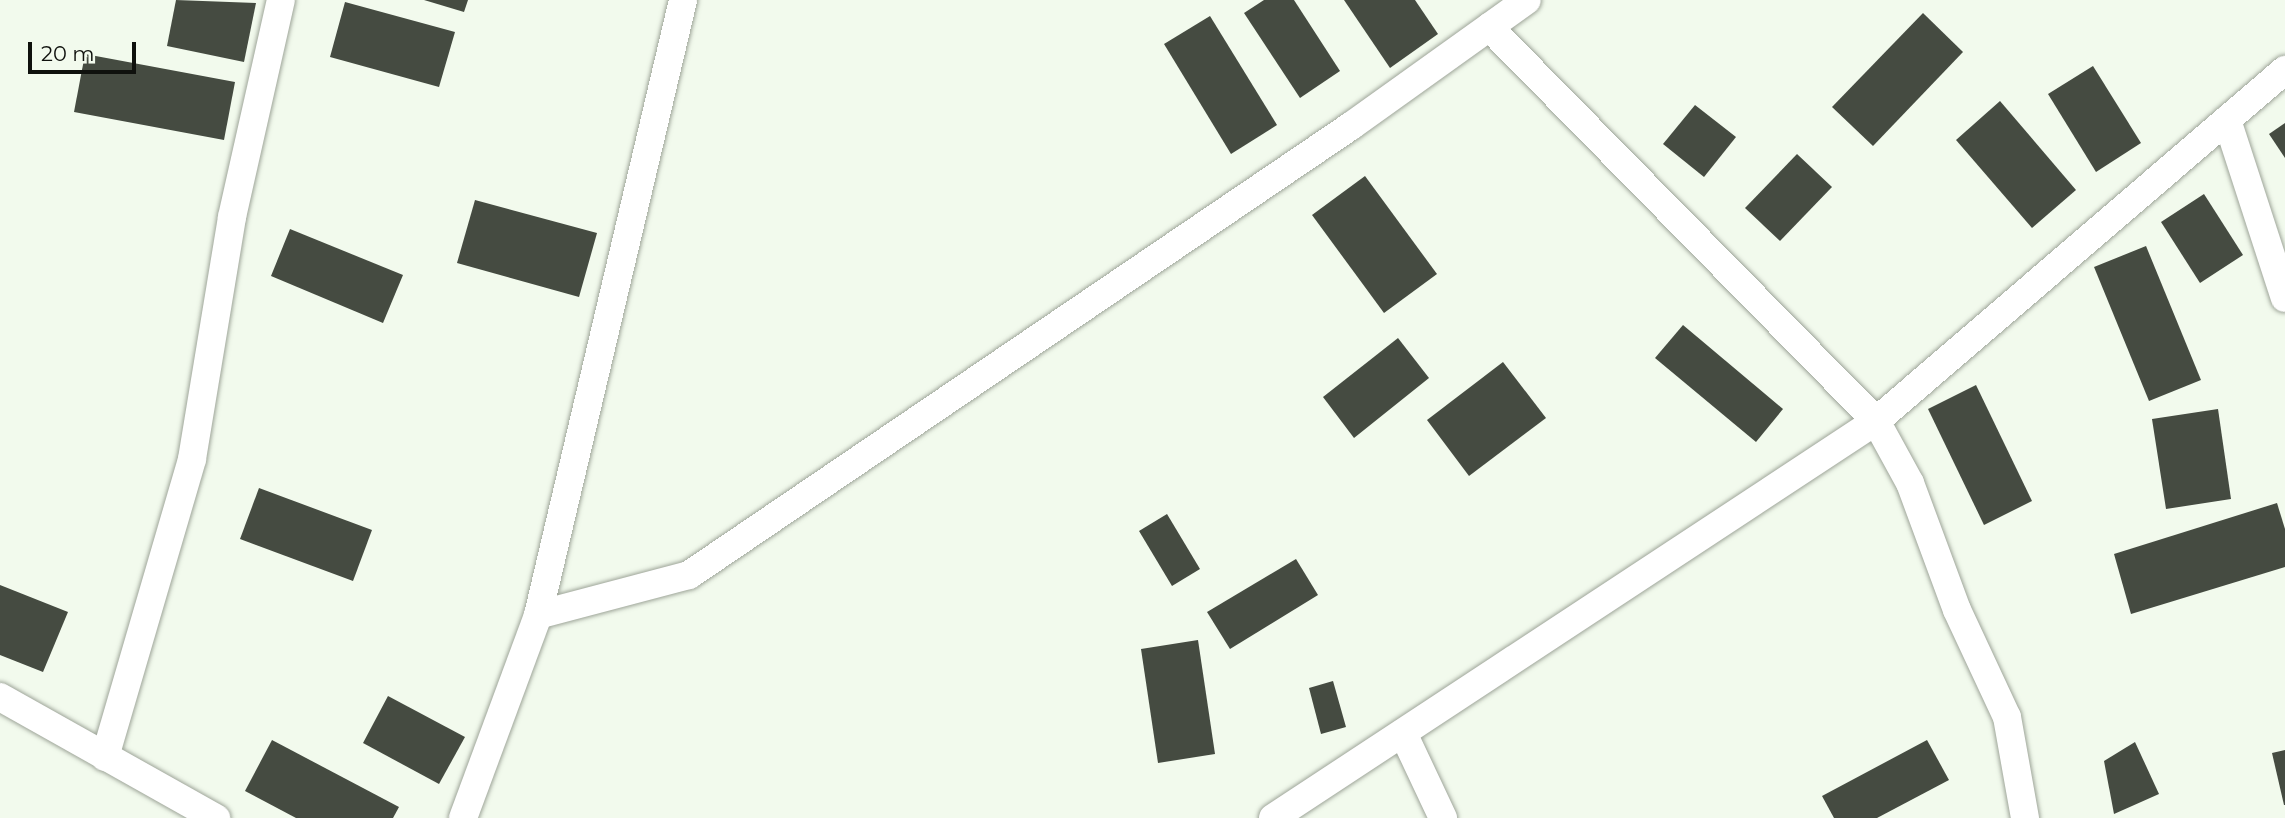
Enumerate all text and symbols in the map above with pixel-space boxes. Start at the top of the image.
scale bar [32,28,140,72]
text: 20 m [41,41,95,66]

